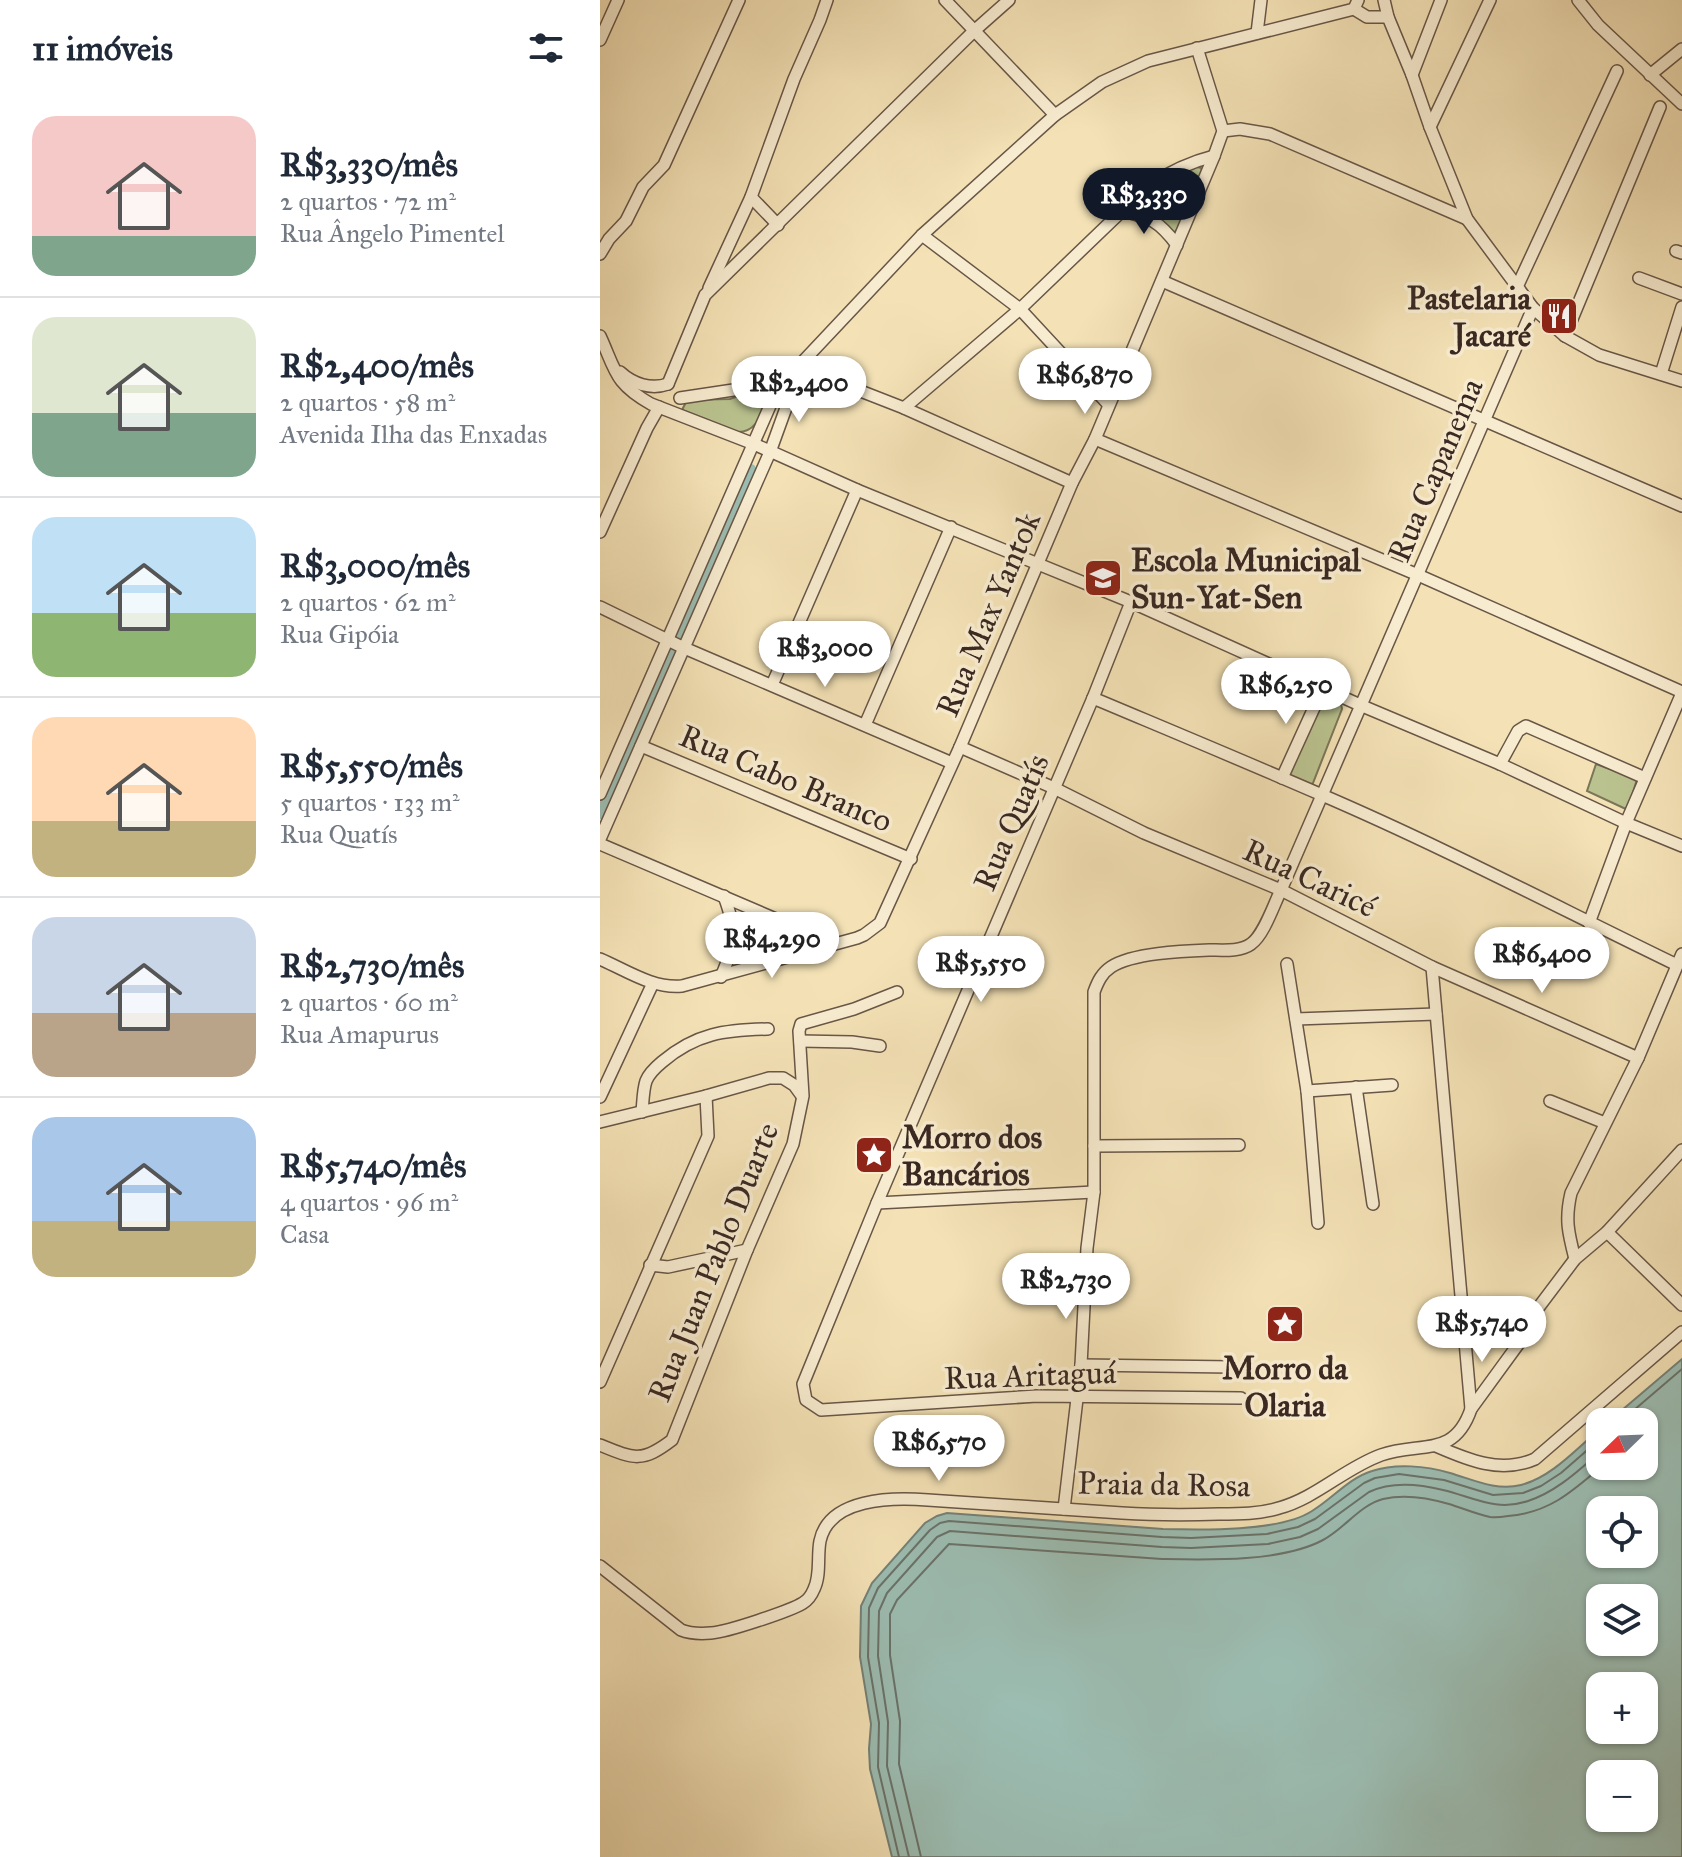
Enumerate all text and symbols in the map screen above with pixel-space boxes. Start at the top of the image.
icon: filters [524,26,568,70]
text: 11 imóveis [32,28,173,69]
text: R$3,330/mês [280,144,458,185]
icon: home [96,148,192,244]
pin: R$3,330 [1070,168,1218,236]
text: R$3,330 [1101,178,1187,210]
text: 2 quartos · 72 m² [280,185,456,217]
text: Rua Ângelo Pimentel [280,217,504,249]
place label: Pastelaria Jacaré [1407,279,1532,355]
restaurant icon: Pastelaria Jacaré [1538,295,1580,337]
text: R$2,400/mês [280,345,474,386]
pin: R$6,870 [1011,348,1159,416]
icon: home [96,349,192,445]
pin: R$2,400 [725,356,873,424]
text: R$6,870 [1037,358,1133,390]
text: R$2,400 [749,366,849,398]
street label: Rua Capanema [1379,372,1492,568]
text: 2 quartos · 58 m² [280,386,455,418]
text: Avenida Ilha das Enxadas [280,418,547,450]
street label: Rua Max Yantok [928,506,1049,722]
place label: Escola Municipal Sun-Yat-Sen [1131,541,1362,617]
text: R$3,000/mês [280,545,470,586]
icon: home [96,549,192,645]
school or university icon: Escola Municipal Sun-Yat-Sen [1082,557,1124,599]
text: 2 quartos · 62 m² [280,586,455,618]
text: Rua Gipóia [280,618,399,650]
pin: R$3,000 [751,621,899,689]
text: R$3,000 [777,631,873,663]
pin: R$6,250 [1212,658,1360,726]
text: R$6,250 [1239,668,1333,700]
street label: Rua Cabo Branco [673,716,898,841]
text: R$5,550/mês [280,745,463,786]
street label: Rua Quatís [965,748,1058,896]
icon: home [96,749,192,845]
text: 5 quartos · 133 m² [280,786,460,818]
text: Rua Quatís [280,818,398,850]
street label: Rua Caricé [1237,831,1383,927]
pin: R$4,290 [698,912,846,980]
text: R$4,290 [723,922,821,954]
pin: R$6,400 [1468,927,1616,995]
pin: R$5,550 [907,936,1055,1004]
text: R$6,400 [1492,937,1592,969]
text: R$2,730/mês [280,945,464,986]
text: R$5,550 [936,946,1026,978]
icon: home [96,949,192,1045]
text: 2 quartos · 60 m² [280,986,458,1018]
text: Rua Amapurus [280,1018,439,1050]
street label: Rua Juan Pablo Duarte [640,1117,787,1407]
place label: Morro dos Bancários [902,1118,1042,1194]
place icon: Morro dos Bancários [853,1134,895,1176]
text: R$5,740/mês [280,1145,466,1186]
icon: home [96,1149,192,1245]
text: 4 quartos · 96 m² [280,1186,458,1218]
text: Casa [280,1218,329,1250]
pin: R$2,730 [992,1253,1140,1321]
text: R$2,730 [1020,1263,1112,1295]
pin: R$5,740 [1408,1296,1556,1364]
place icon: Morro da Olaria [1264,1303,1306,1345]
text: R$5,740 [1435,1306,1529,1338]
place label: Morro da Olaria [1222,1349,1349,1425]
street label: Rua Aritaguá [943,1353,1117,1398]
north arrow [1586,1408,1658,1480]
map controls [1586,1408,1658,1832]
pin: R$6,570 [865,1415,1013,1483]
text: R$6,570 [892,1425,986,1457]
street label: Praia da Rosa [1077,1463,1251,1506]
button: locate [1586,1496,1658,1568]
button: layers [1586,1584,1658,1656]
button: + [1586,1672,1658,1744]
button: − [1586,1760,1658,1832]

